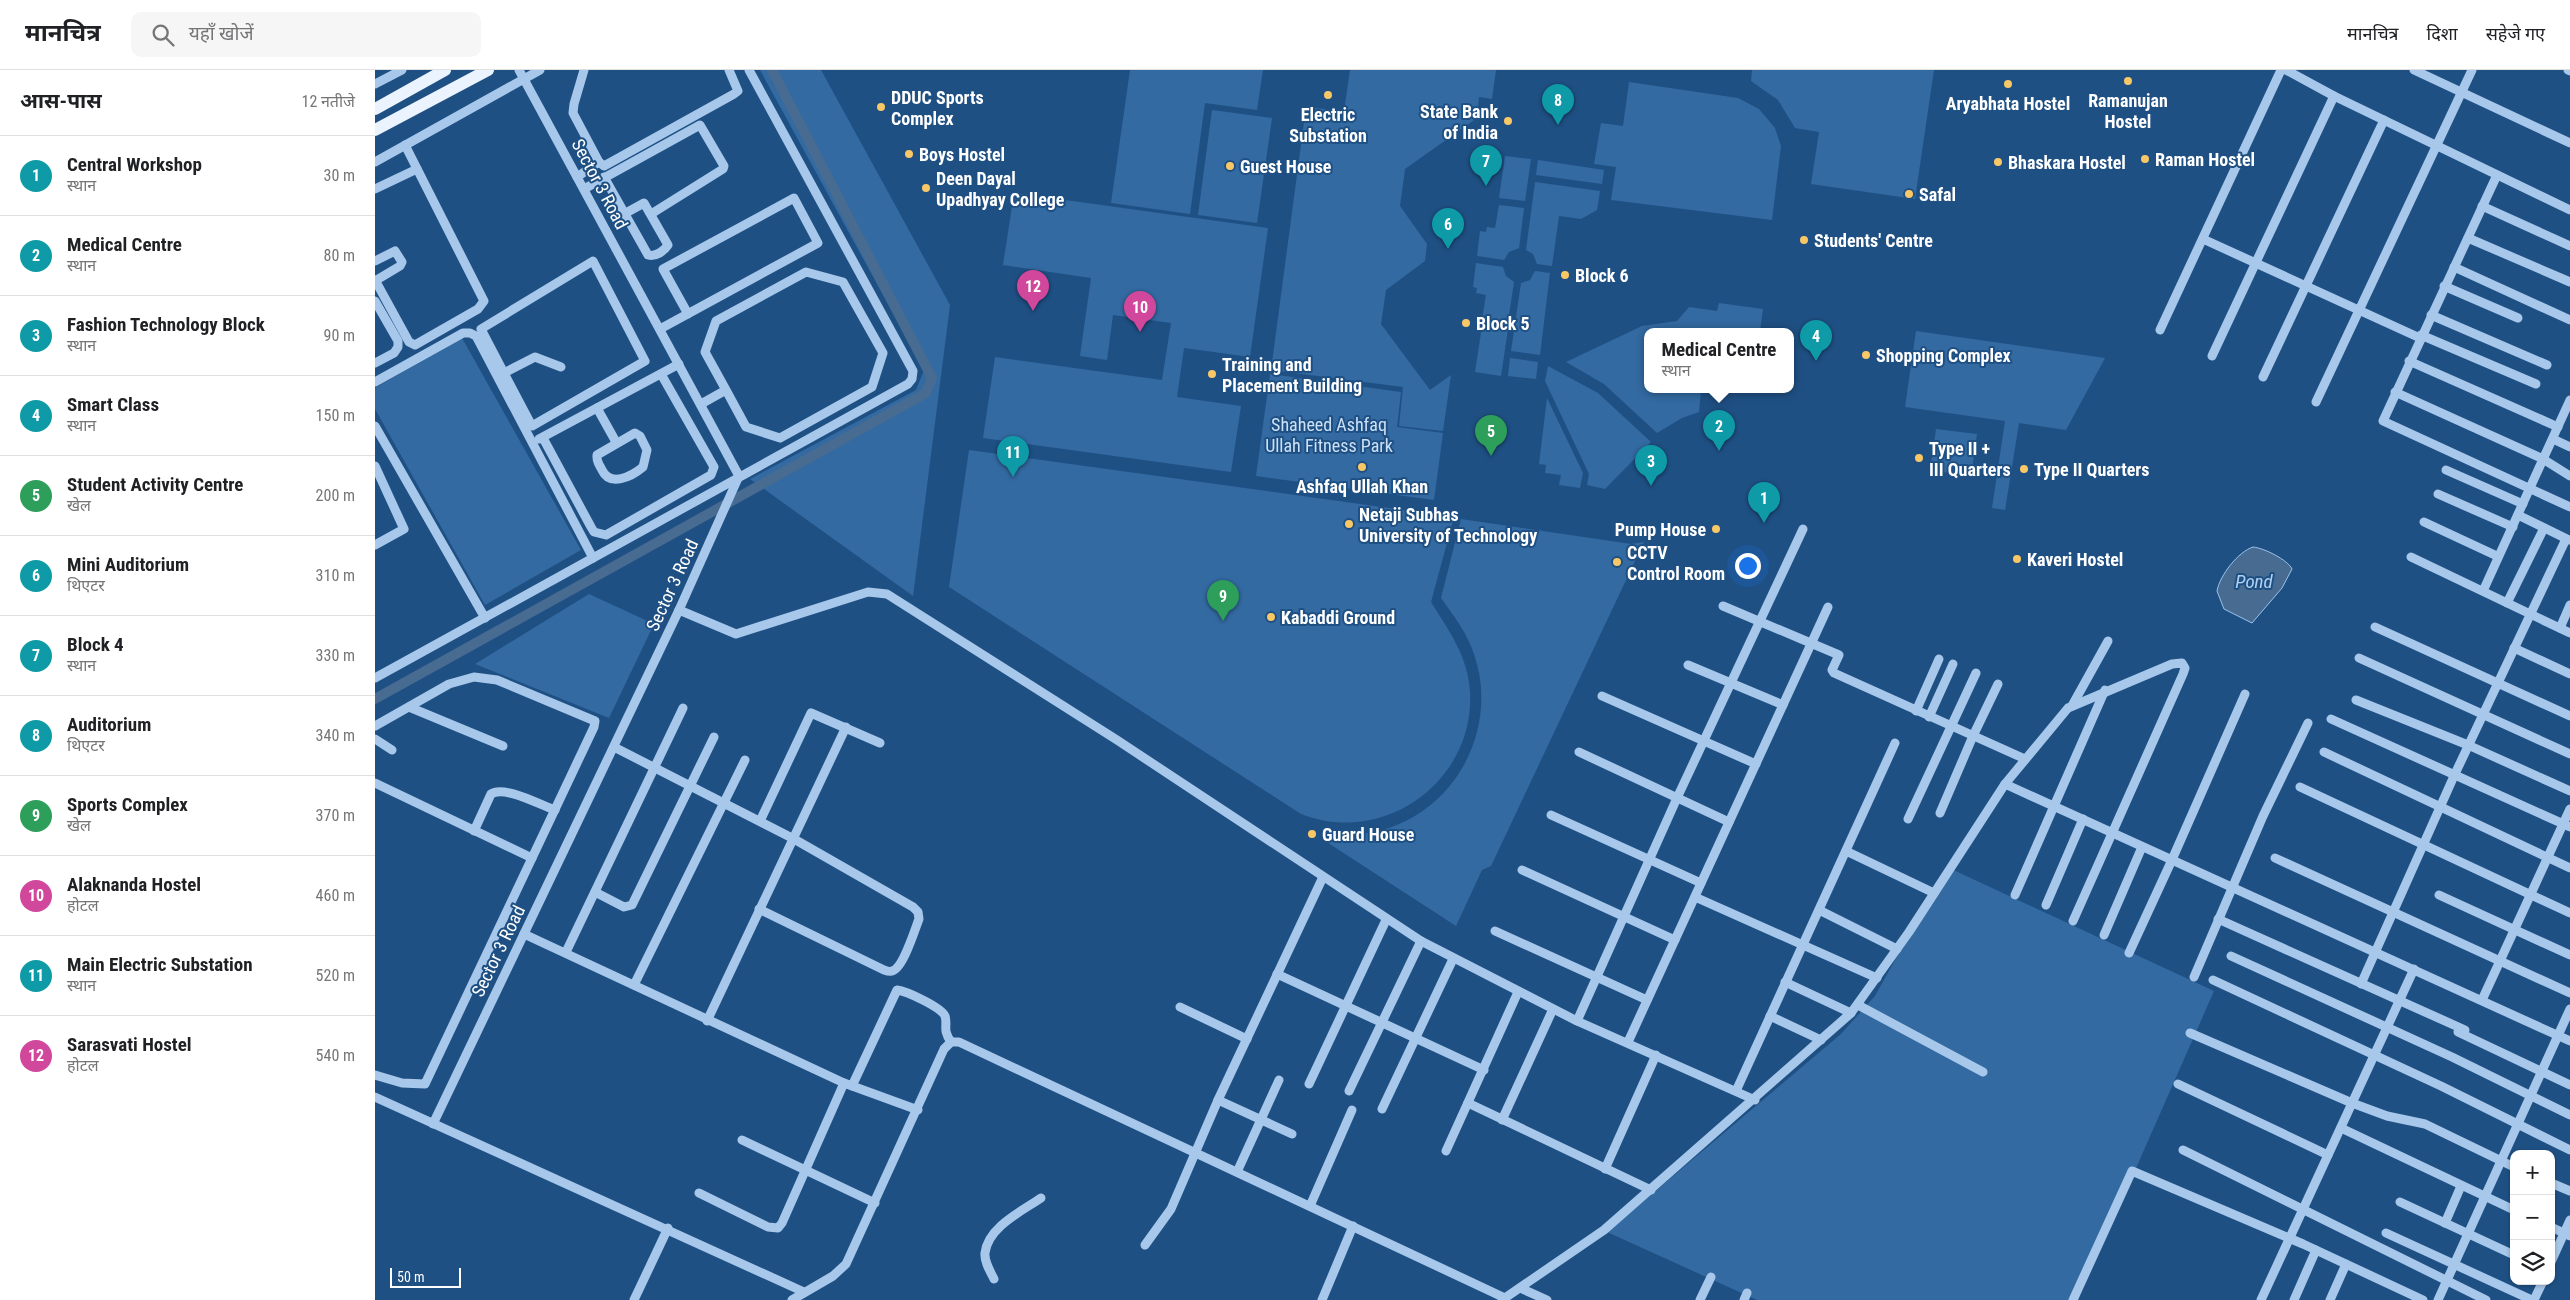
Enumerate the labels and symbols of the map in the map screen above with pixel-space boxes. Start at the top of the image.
marker: Ramanujan Hostel [2122,75,2134,87]
marker: Aryabhata Hostel [2002,78,2014,90]
pin: 8 [1542,84,1574,125]
place label: DDUC Sports Complex [891,87,984,129]
marker: Electric Substation [1322,89,1334,101]
place label: Ramanujan Hostel [2088,90,2168,132]
place label: Aryabhata Hostel [1946,93,2070,114]
marker: DDUC Sports Complex [875,101,887,113]
place label: State Bank of India [1420,101,1498,143]
place label: Electric Substation [1289,104,1367,146]
marker: State Bank of India [1502,115,1514,127]
street label: Sector 3 Road [567,135,633,233]
place label: Boys Hostel [919,144,1005,165]
pin: 7 [1470,145,1502,186]
marker: Boys Hostel [903,148,915,160]
place label: Raman Hostel [2155,149,2255,170]
place label: Bhaskara Hostel [2008,152,2126,173]
marker: Raman Hostel [2139,153,2151,165]
place label: Guest House [1240,156,1332,177]
marker: Bhaskara Hostel [1992,156,2004,168]
marker: Guest House [1224,160,1236,172]
place label: Deen Dayal Upadhyay College [936,168,1065,210]
marker: Deen Dayal Upadhyay College [920,182,932,194]
place label: Safal [1919,184,1956,205]
marker: Safal [1903,188,1915,200]
pin: 6 [1432,208,1464,249]
place label: Students' Centre [1814,230,1933,251]
marker: Students' Centre [1798,234,1810,246]
place label: Block 6 [1575,265,1629,286]
marker: Block 6 [1559,269,1571,281]
pin: 12 [1017,270,1049,311]
pin: 10 [1124,291,1156,332]
place label: Block 5 [1476,313,1530,334]
marker: Block 5 [1460,317,1472,329]
pin: 4 [1800,320,1832,361]
place label: Shopping Complex [1876,345,2011,366]
marker: Shopping Complex [1860,349,1872,361]
place label: Training and Placement Building [1222,354,1362,396]
marker: Training and Placement Building [1206,368,1218,380]
pin: 2 [1703,410,1735,451]
park label: Shaheed Ashfaq Ullah Fitness Park [1265,414,1393,456]
pin: 5 [1475,415,1507,456]
pin: 11 [997,436,1029,477]
place label: Type II + III Quarters [1929,438,2011,480]
pin: 3 [1635,445,1667,486]
marker: Type II + III Quarters [1913,452,1925,464]
place label: Type II Quarters [2034,459,2149,480]
marker: Ashfaq Ullah Khan [1356,461,1368,473]
marker: Type II Quarters [2018,463,2030,475]
place label: Ashfaq Ullah Khan [1296,476,1428,497]
pin: 1 [1748,482,1780,523]
place label: Netaji Subhas University of Technology [1359,504,1537,546]
marker: Netaji Subhas University of Technology [1343,518,1355,530]
place label: Pump House [1615,519,1706,540]
marker: Pump House [1710,523,1722,535]
street label: Sector 3 Road [642,536,702,634]
place label: CCTV Control Room [1627,542,1725,584]
place label: Kaveri Hostel [2027,549,2123,570]
your location [1735,553,1761,579]
marker: Kaveri Hostel [2011,553,2023,565]
marker: CCTV Control Room [1611,556,1623,568]
water label: Pond [2235,570,2274,593]
pin: 9 [1207,580,1239,621]
place label: Kabaddi Ground [1281,607,1395,628]
marker: Kabaddi Ground [1265,611,1277,623]
place label: Guard House [1322,824,1415,845]
marker: Guard House [1306,828,1318,840]
street label: Sector 3 Road [467,902,529,1000]
scale bar [390,1265,461,1288]

